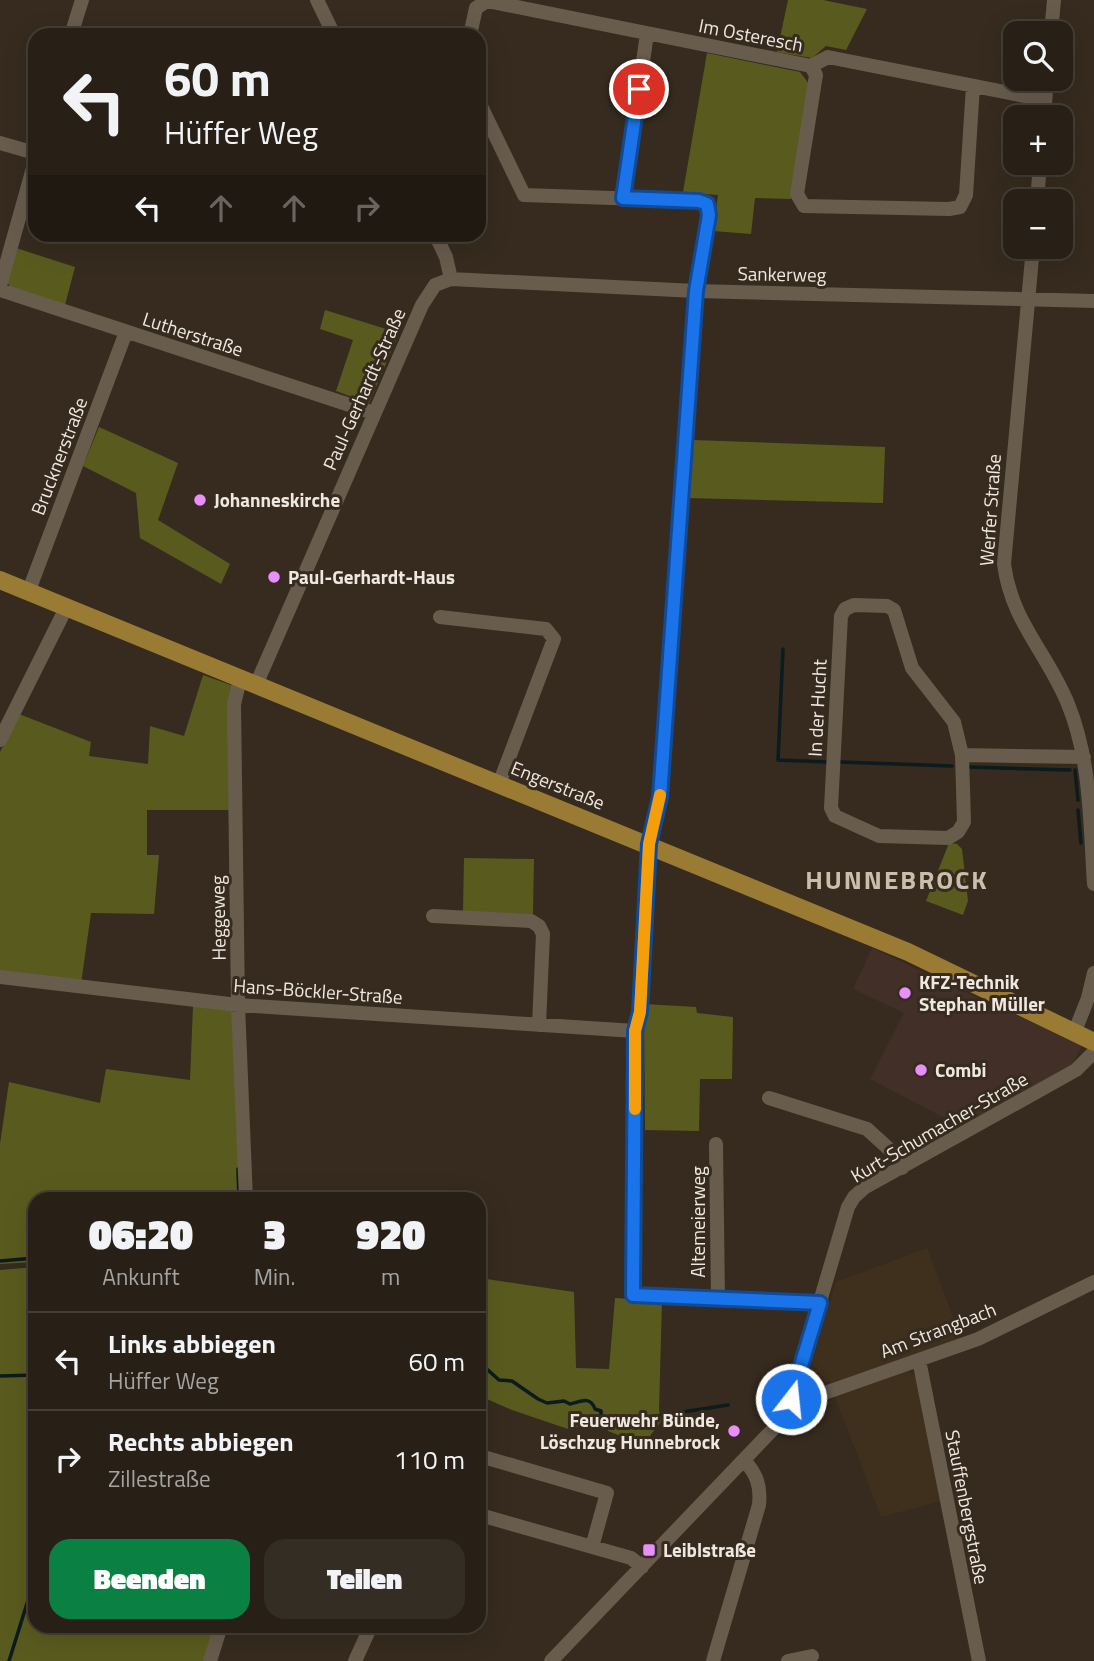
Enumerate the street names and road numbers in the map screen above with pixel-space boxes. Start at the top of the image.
street label: Im Osteresch [696,10,806,59]
street label: Sankerweg [737,258,827,289]
street label: Paul-Gerhardt-Straße [315,303,412,475]
street label: Lutherstraße [139,304,247,363]
street label: Brucknerstraße [23,393,94,519]
street label: Werfer Straße [971,453,1008,567]
street label: In der Hucht [799,658,834,757]
street label: Engerstraße [507,753,609,816]
street label: Heggeweg [202,875,233,961]
street label: Hans-Böckler-Straße [232,970,404,1011]
street label: Kurt-Schumacher-Straße [845,1064,1033,1189]
street label: Altemeierweg [683,1166,712,1278]
street label: Am Strangbach [876,1294,1000,1365]
street label: Stauffenbergstraße [938,1427,997,1586]

